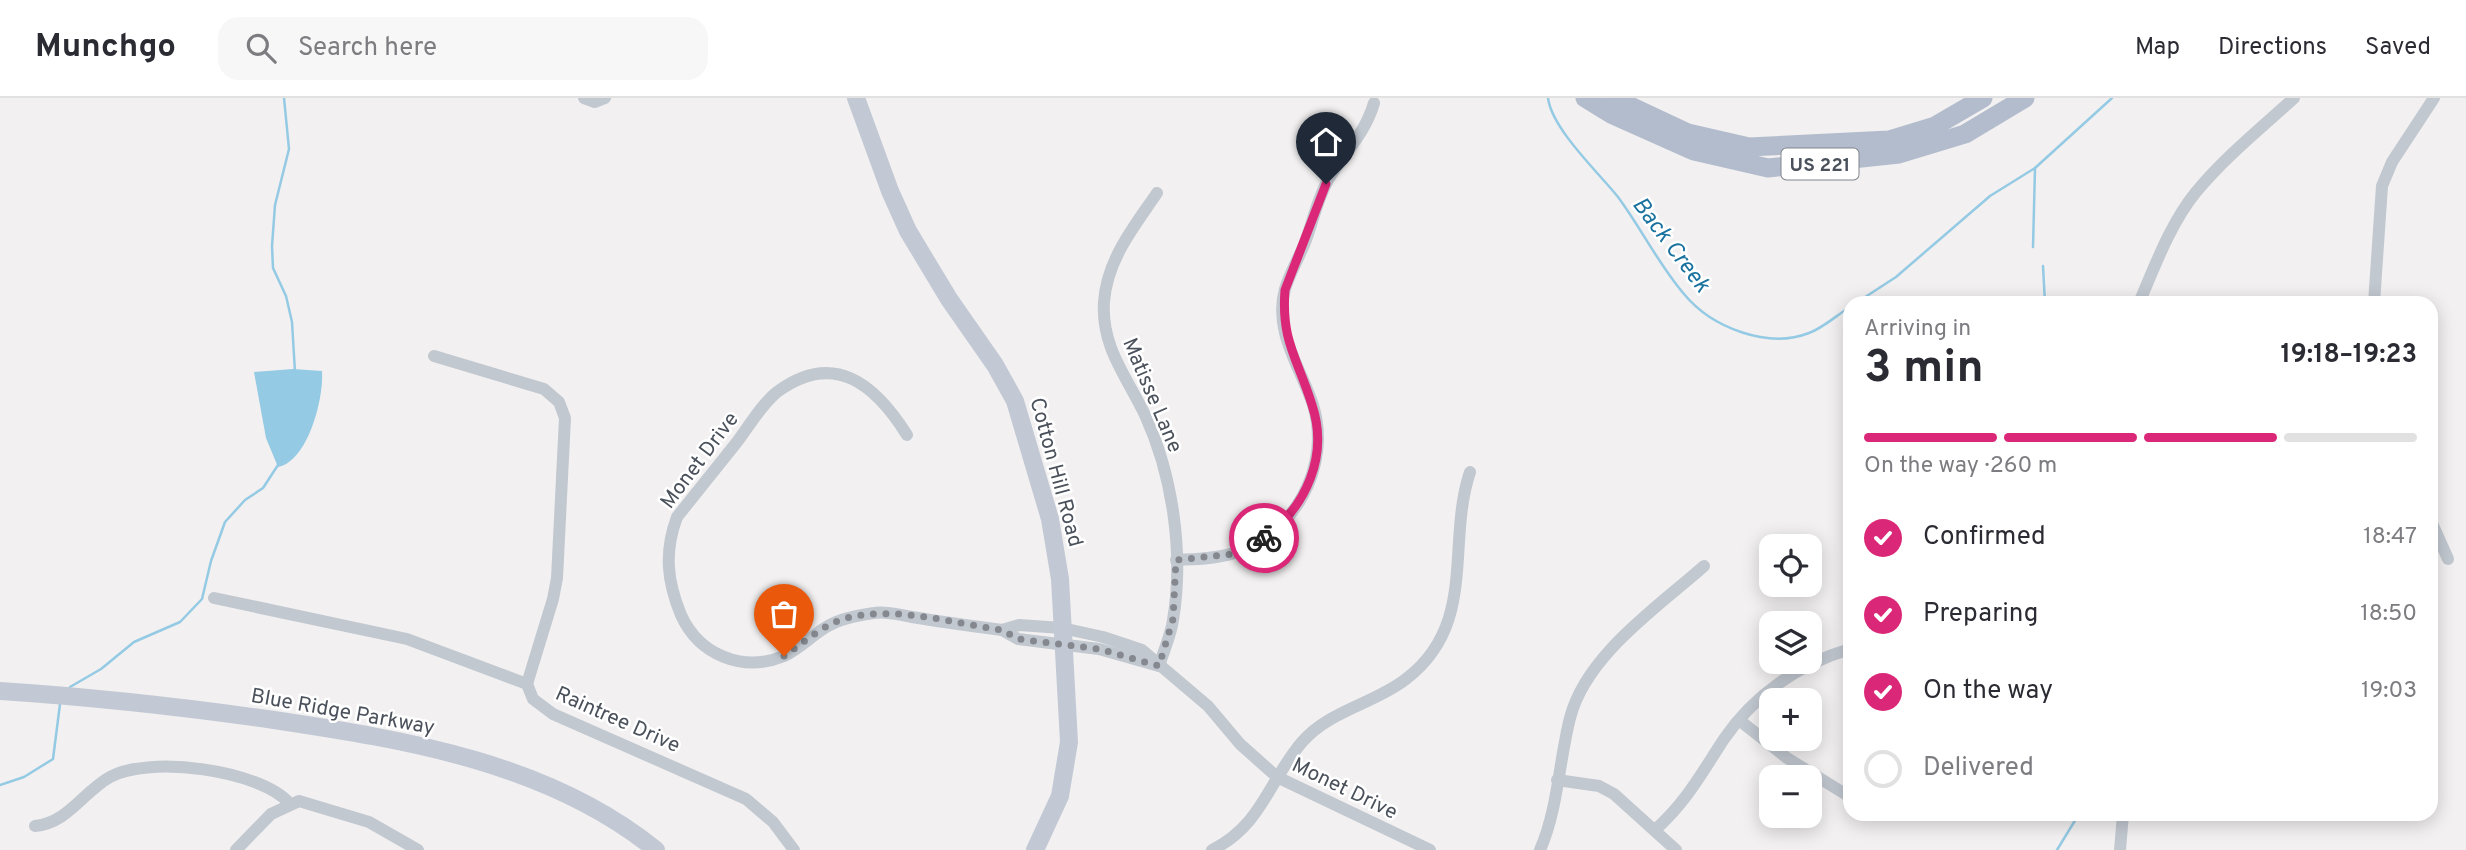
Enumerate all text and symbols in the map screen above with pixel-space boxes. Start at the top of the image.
search box [218,17,708,80]
text: Munchgo [35,27,176,69]
icon: search [242,29,280,67]
text: Search here [298,32,437,65]
text: Map [2135,33,2180,63]
text: Directions [2218,33,2327,63]
text: Saved [2365,33,2431,63]
pin [1296,112,1356,184]
icon: home [1307,123,1345,161]
road number: US 221 [1782,148,1858,180]
water label: Back Creek [1625,192,1716,299]
text: Arriving in [1864,315,1971,344]
street label: Matisse Lane [1115,334,1188,457]
text: 19:18–19:23 [2280,339,2417,372]
text: 3 min [1864,340,1984,399]
street label: Cotton Hill Road [1023,395,1088,550]
street label: Monet Drive [655,407,745,515]
text: On the way · 260 m [1864,452,2057,481]
courier [1229,503,1299,573]
icon: bike [1245,519,1283,557]
icon: check [1864,519,1902,557]
text: Confirmed [1923,521,2046,554]
text: 18:47 [2363,523,2417,552]
map controls [1759,534,1822,828]
button: locate [1759,534,1822,597]
pin [754,584,814,656]
icon: bag [765,595,803,633]
icon: check [1864,596,1902,634]
text: Preparing [1923,598,2038,631]
text: 18:50 [2360,600,2417,629]
button: layers [1759,611,1822,674]
icon: check [1864,673,1902,711]
text: On the way [1923,675,2053,708]
text: 19:03 [2361,677,2417,706]
street label: Raintree Drive [551,681,684,760]
street label: Blue Ridge Parkway [249,683,437,742]
button: + [1759,688,1822,751]
street label: Monet Drive [1287,752,1402,827]
text: Delivered [1923,752,2034,785]
button: − [1759,765,1822,828]

